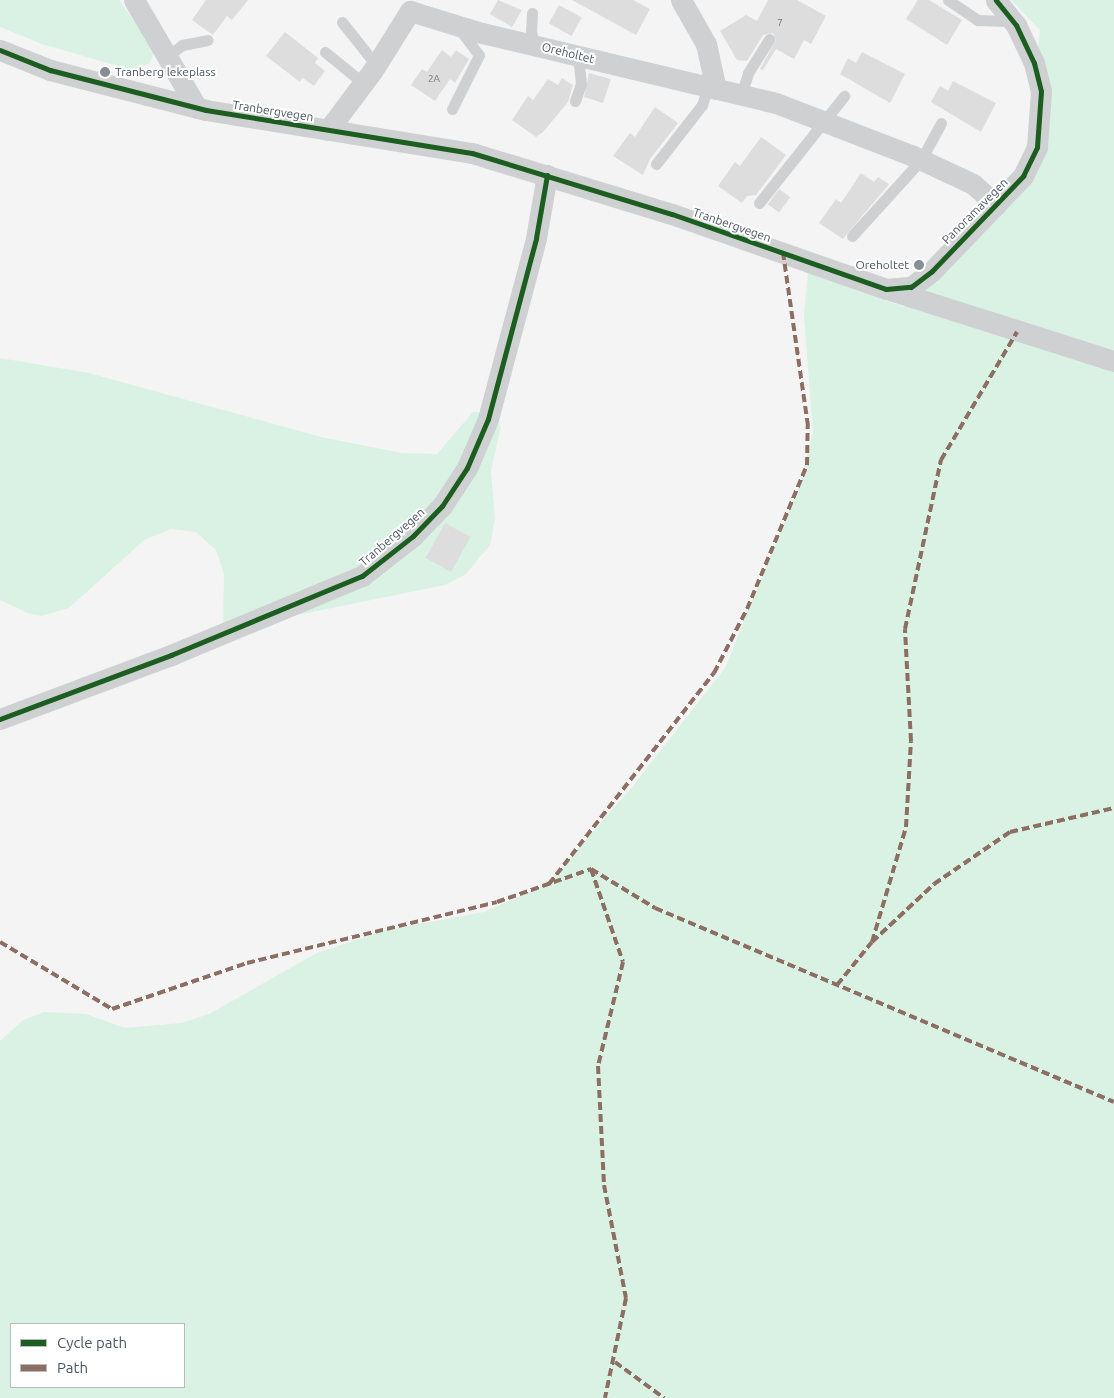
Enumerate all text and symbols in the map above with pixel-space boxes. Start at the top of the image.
house number: 7 [777,17,783,29]
street label: Oreholtet [540,40,596,66]
place label: Tranberg lekeplass [115,65,216,79]
marker: Tranberg lekeplass [99,66,111,78]
house number: 2A [428,73,440,85]
street label: Tranbergvegen [232,97,314,125]
street label: Panoramavegen [939,175,1011,247]
street label: Tranbergvegen [691,205,773,245]
place label: Oreholtet [855,258,909,272]
marker: Oreholtet [913,259,925,271]
street label: Tranbergvegen [356,505,428,569]
legend [10,1323,185,1388]
text: Cycle path [57,1334,127,1351]
text: Path [57,1359,88,1376]

